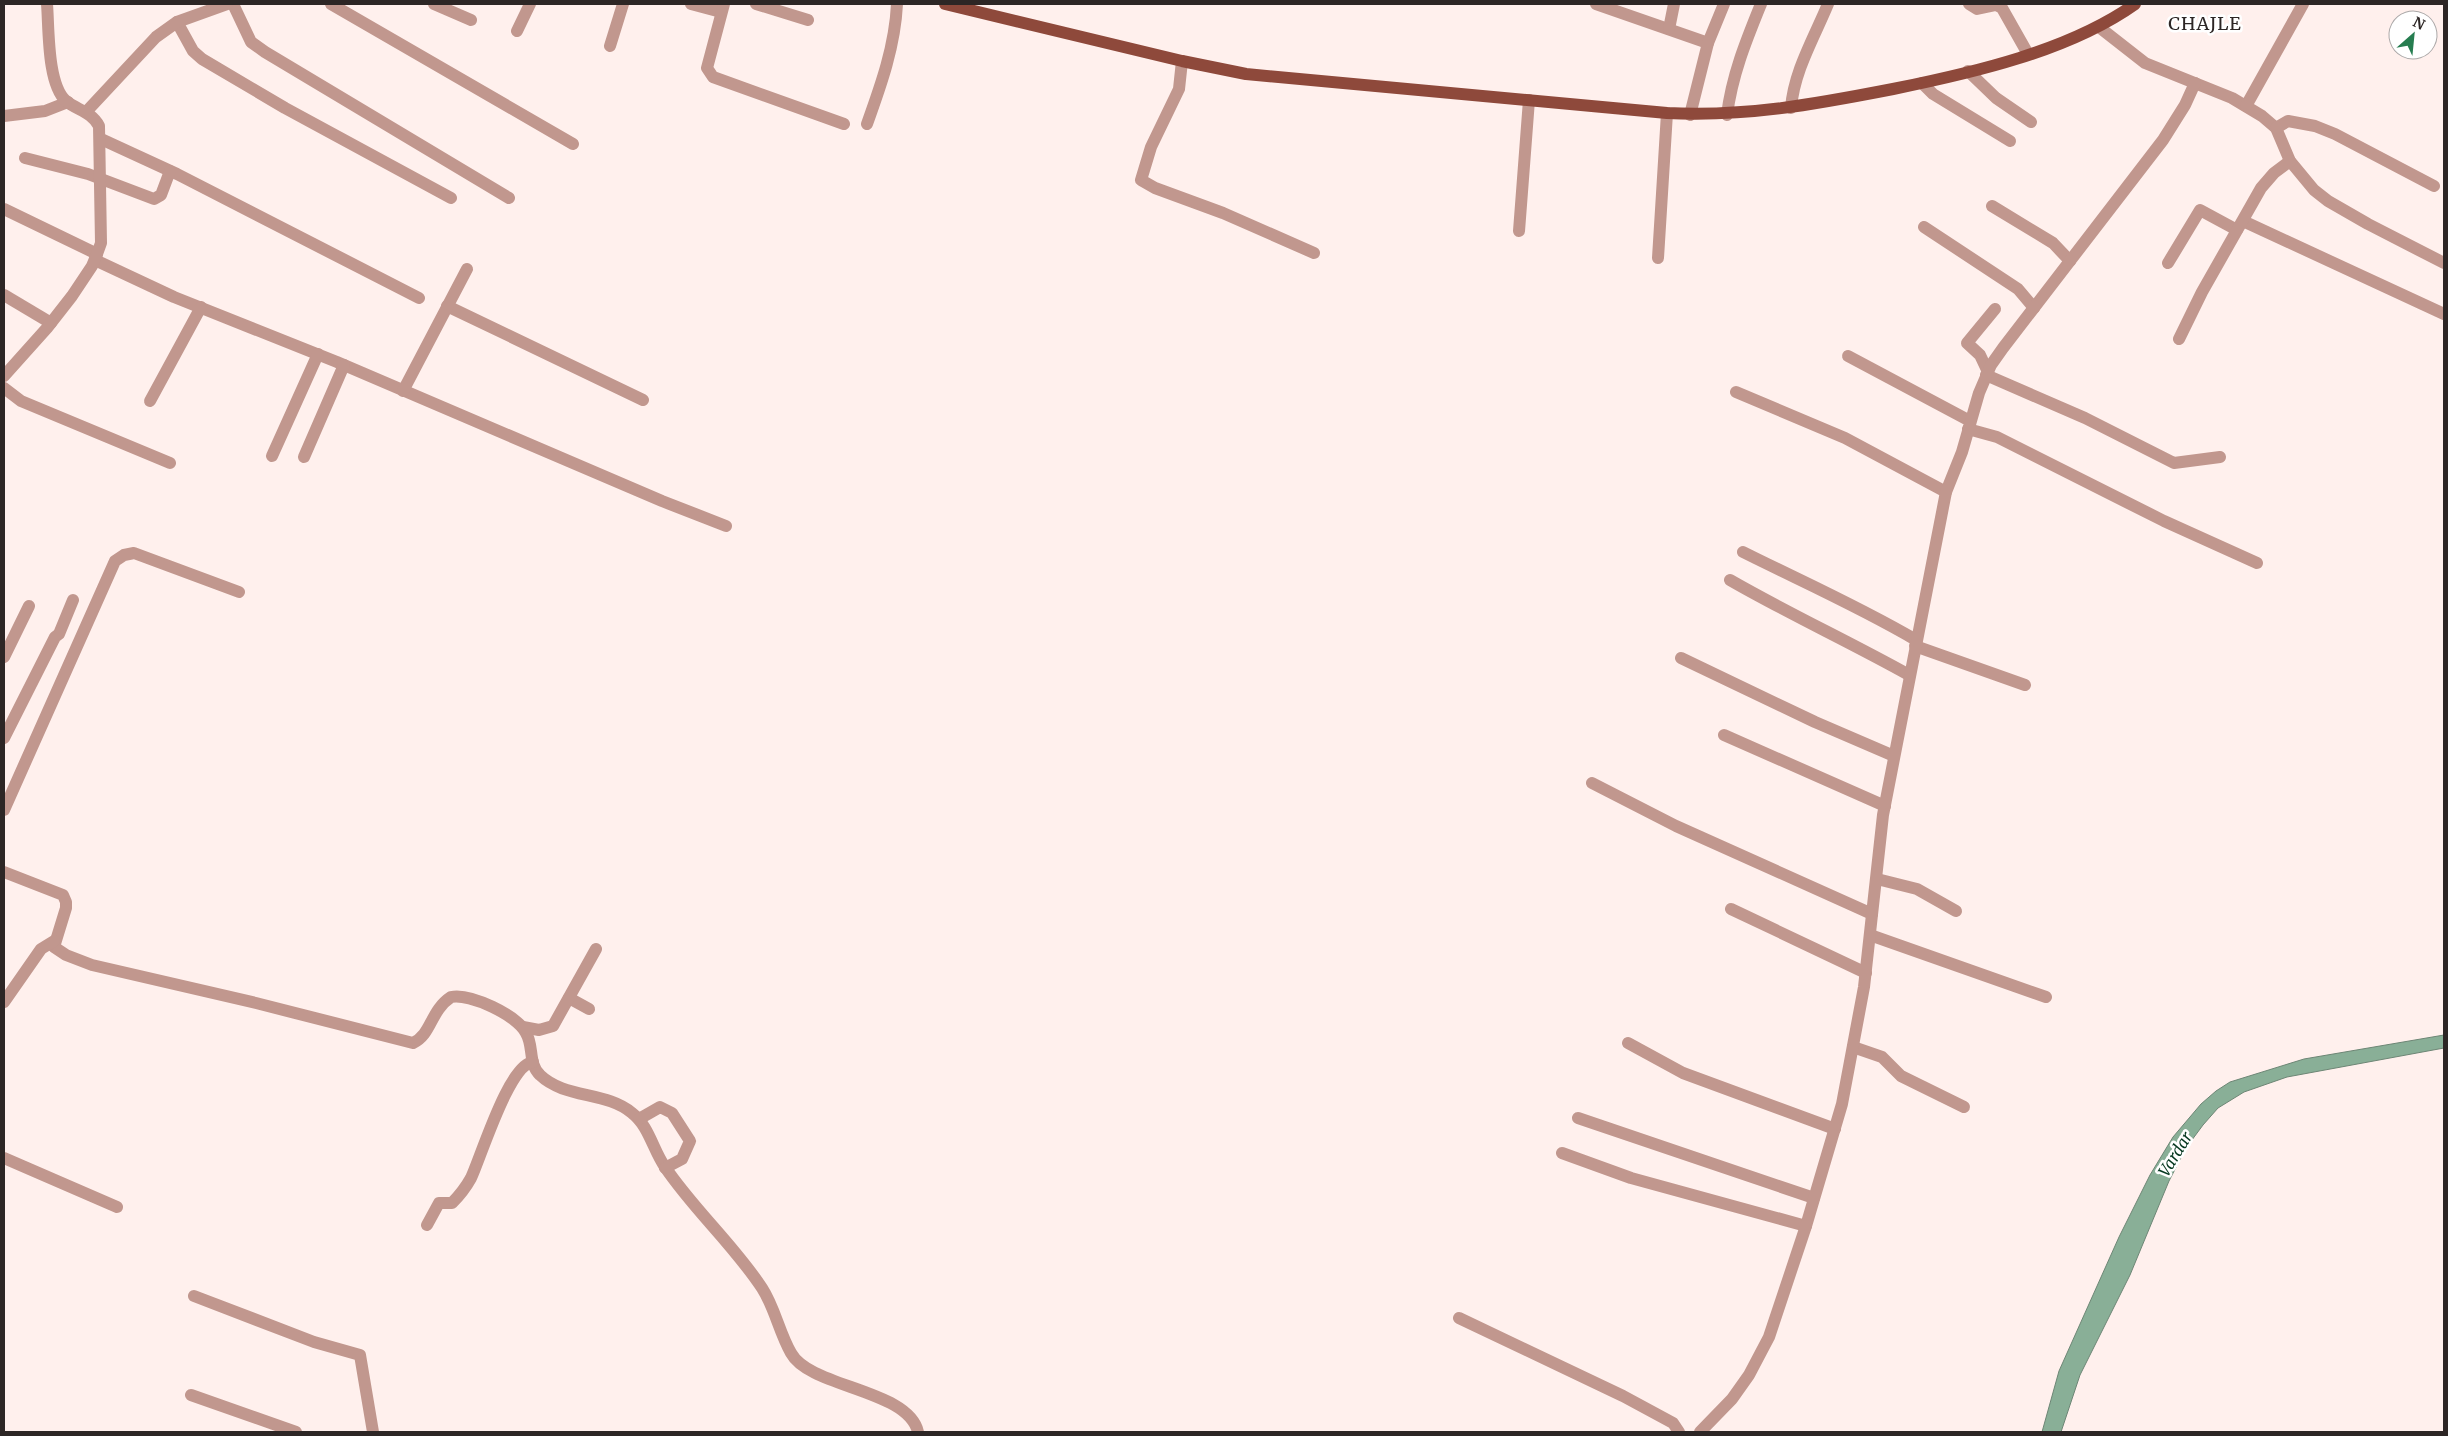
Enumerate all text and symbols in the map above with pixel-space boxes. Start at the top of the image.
north arrow [2388,10,2438,60]
district label: CHAJLE [2168,12,2242,35]
text: N [2410,13,2428,34]
water label: Vardar [2154,1128,2197,1180]

